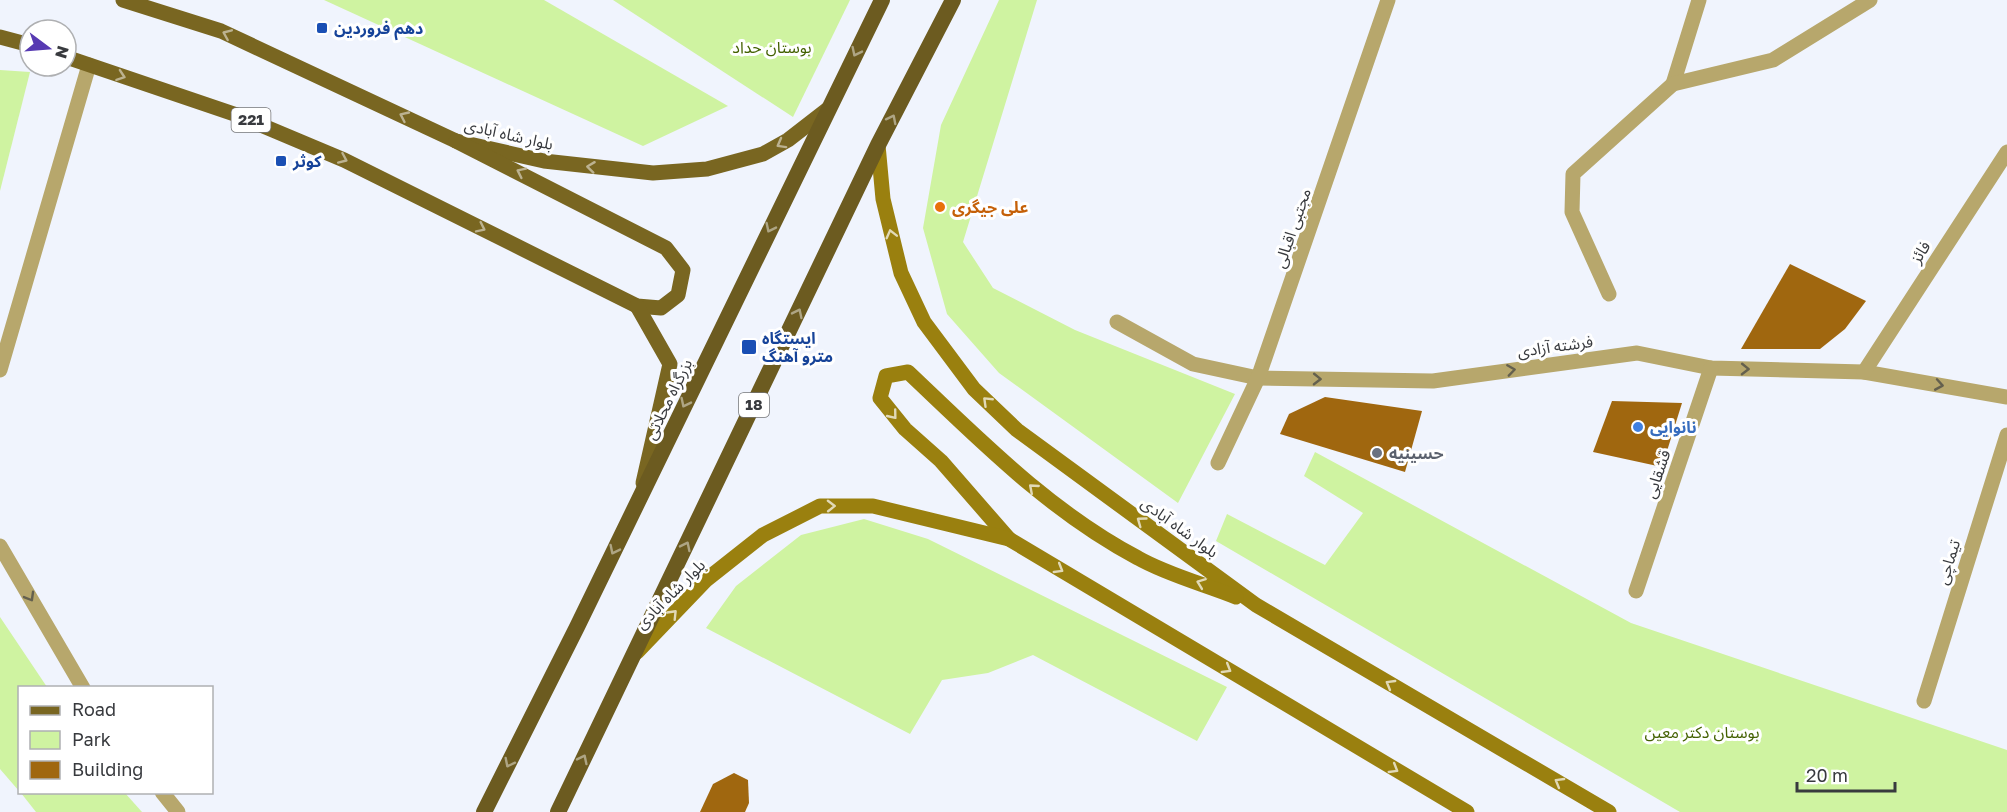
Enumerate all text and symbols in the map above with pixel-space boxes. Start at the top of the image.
north arrow [18,18,78,78]
place label: دهم فروردین [334,18,423,41]
marker: دهم فروردین [315,21,329,35]
one-way arrow [222,29,233,41]
park label: بوستان حداد [732,37,812,57]
text: N [51,44,74,61]
one-way arrow [851,46,863,57]
one-way arrow [115,68,126,81]
road number: 221 [232,108,270,132]
one-way arrow [399,111,410,123]
street label: بلوار شاه آبادی [463,114,555,154]
one-way arrow [884,114,896,125]
one-way arrow [777,137,787,148]
place label: کوثر [292,151,322,171]
one-way arrow [337,152,348,164]
marker: کوثر [274,154,288,168]
one-way arrow [586,161,596,174]
one-way arrow [517,168,528,180]
street label: مجتبی اقبالی [1269,186,1315,270]
place label: علی جیگری [952,197,1028,217]
marker: علی جیگری [933,200,947,214]
one-way arrow [475,220,486,232]
one-way arrow [766,221,778,232]
one-way arrow [886,230,899,240]
street label: فائز [1905,237,1935,268]
one-way arrow [790,309,802,320]
place label: ایستگاه مترو آهنگ [762,328,833,366]
street label: فرشته آزادی [1516,331,1594,361]
marker: ایستگاه مترو آهنگ [740,338,758,356]
street label: بزرگراه محلاتی [640,355,696,443]
one-way arrow [1741,362,1750,375]
one-way arrow [1506,365,1515,377]
one-way arrow [1312,373,1321,385]
one-way arrow [1934,378,1944,391]
road number: 18 [739,393,769,417]
one-way arrow [681,397,693,408]
one-way arrow [983,397,993,408]
one-way arrow [886,408,897,419]
place label: نانوایی [1650,417,1697,437]
marker: نانوایی [1631,420,1645,434]
place label: حسینیه [1389,443,1444,463]
marker: حسینیه [1370,446,1384,460]
street label: قشقایی [1639,447,1675,501]
one-way arrow [1029,484,1040,495]
street label: بلوار شاه آبادی [1138,492,1222,562]
one-way arrow [827,500,836,512]
one-way arrow [1136,517,1147,528]
street label: تیماچی [1932,537,1965,587]
one-way arrow [679,541,690,552]
one-way arrow [610,544,621,555]
street label: بلوار شاه آبادی [631,555,709,633]
one-way arrow [1053,562,1063,573]
one-way arrow [1196,578,1207,590]
one-way arrow [22,591,34,601]
one-way arrow [666,611,677,622]
one-way arrow [1221,661,1231,673]
one-way arrow [1386,679,1396,691]
legend [18,686,213,794]
text: Road [72,698,116,720]
park label: بوستان دکتر معین [1645,722,1759,742]
text: Park [72,728,111,750]
one-way arrow [576,755,587,766]
scale bar [1797,755,1894,793]
one-way arrow [504,756,516,767]
text: Building [72,758,143,780]
one-way arrow [1388,761,1399,773]
text: 20 m [1806,764,1848,786]
one-way arrow [1555,778,1565,790]

